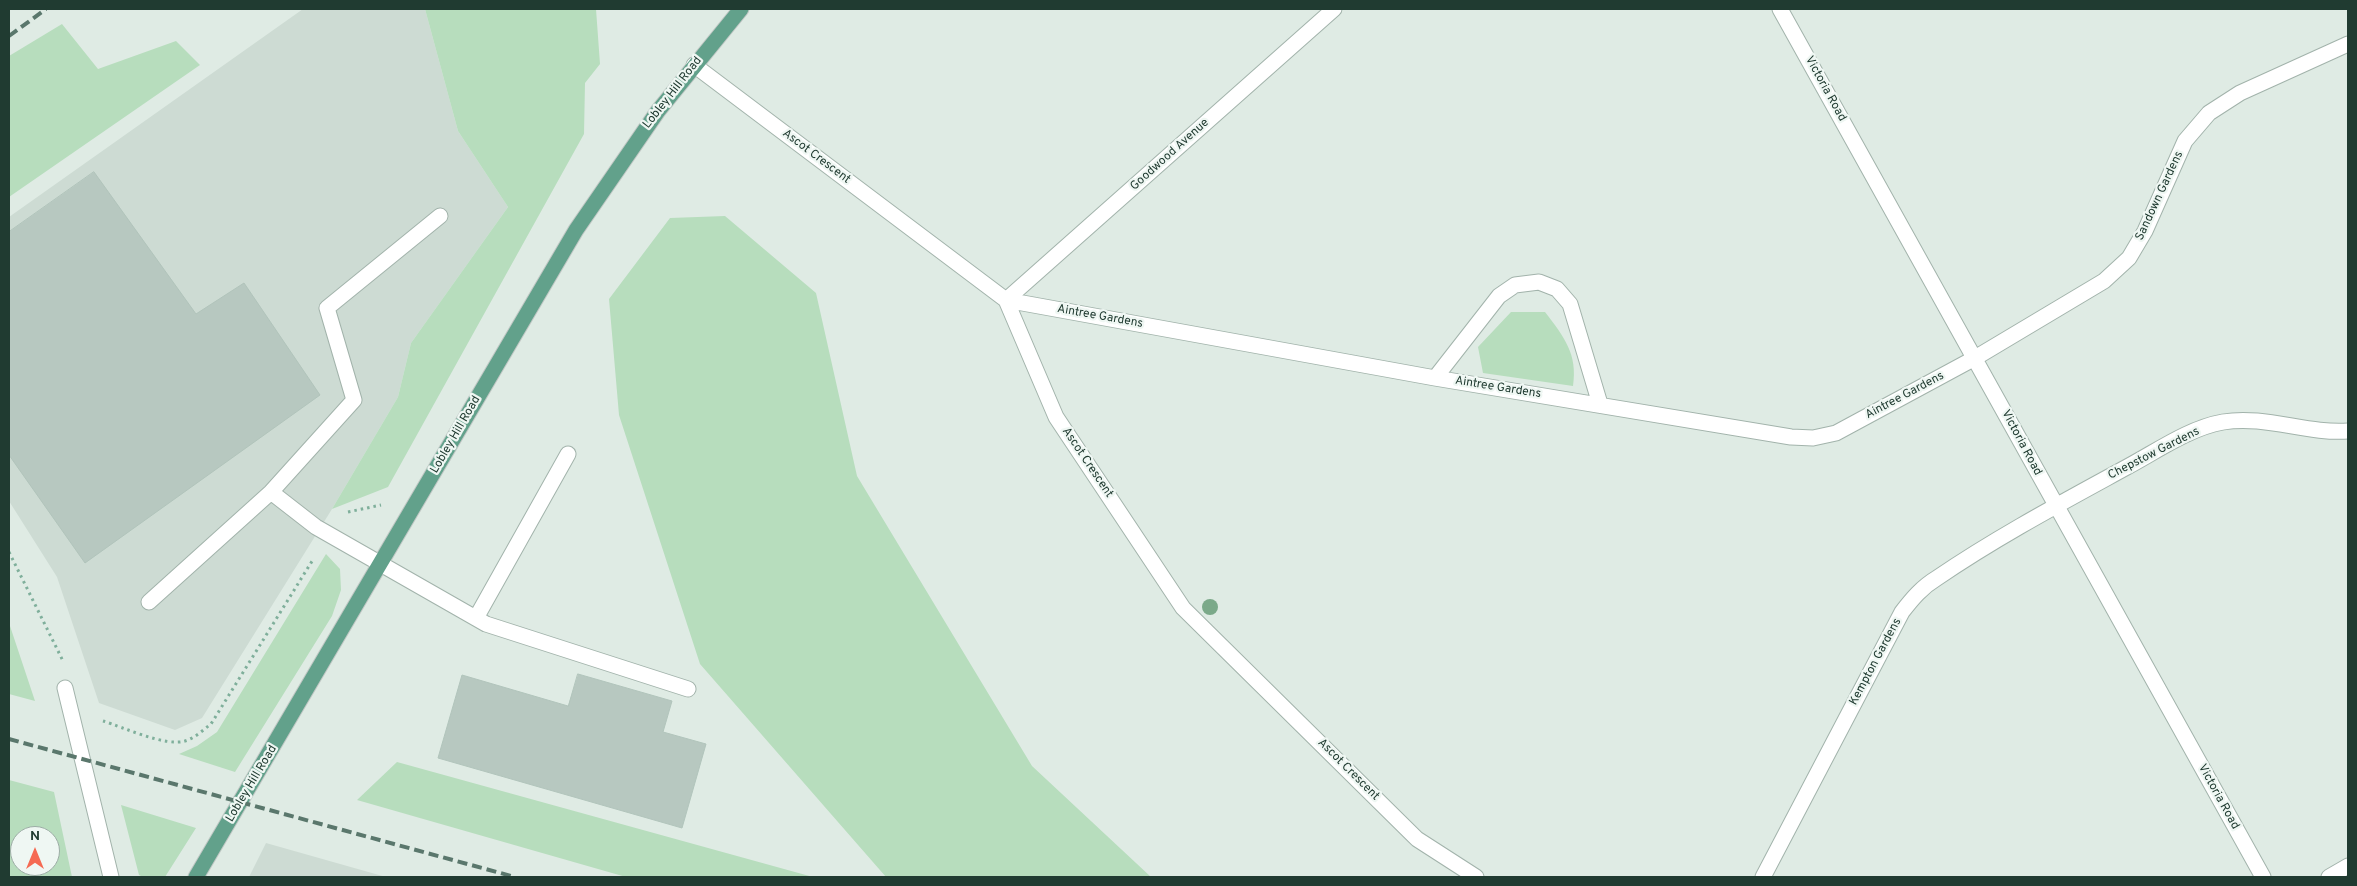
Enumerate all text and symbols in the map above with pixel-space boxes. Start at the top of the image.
street label: Lobley Hill Road [641,54,705,132]
street label: Victoria Road [1801,54,1849,124]
street label: Goodwood Avenue [1128,116,1212,194]
street label: Ascot Crescent [779,127,853,187]
street label: Sandown Gardens [2133,149,2187,243]
street label: Aintree Gardens [1056,302,1144,332]
street label: Aintree Gardens [1863,369,1947,423]
street label: Aintree Gardens [1454,374,1542,402]
street label: Lobley Hill Road [428,394,484,476]
street label: Victoria Road [1998,408,2044,478]
street label: Ascot Crescent [1058,425,1116,501]
street label: Chepstow Gardens [2106,425,2202,483]
street label: Kempton Gardens [1847,616,1905,708]
street label: Ascot Crescent [1314,736,1382,804]
street label: Lobley Hill Road [223,743,281,825]
street label: Victoria Road [2194,762,2242,832]
north arrow [10,826,60,876]
text: N [30,828,40,845]

